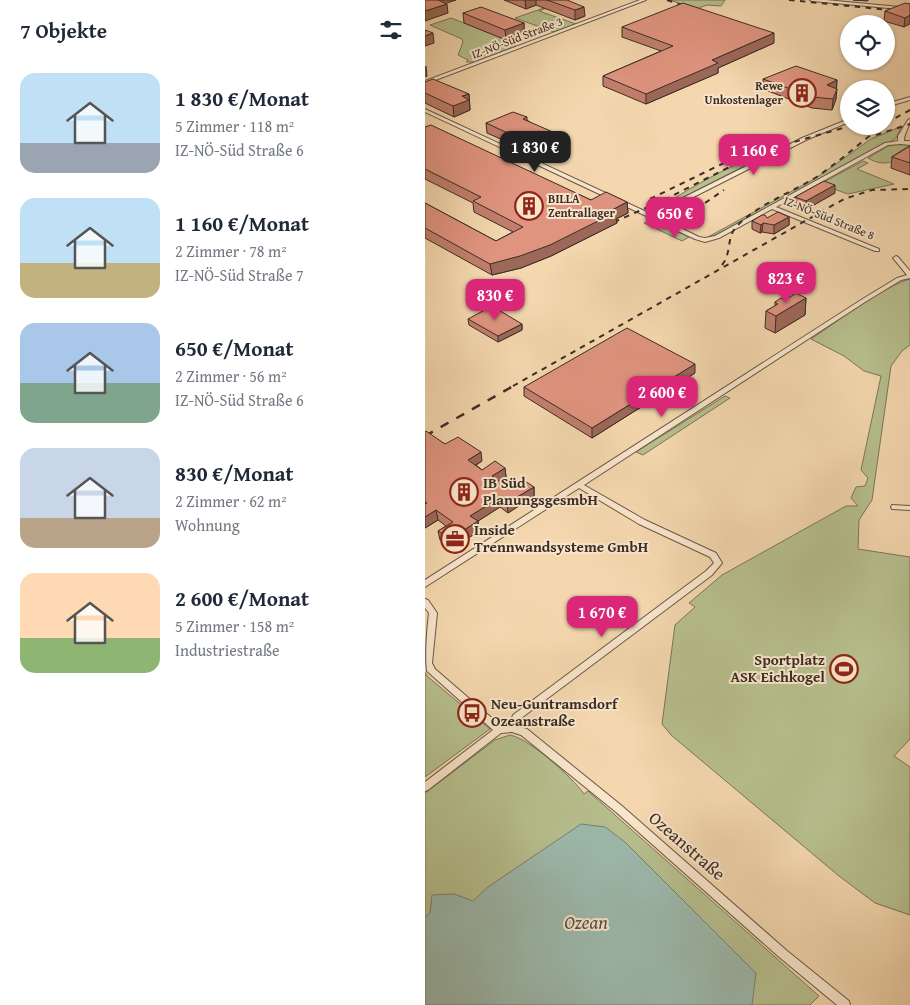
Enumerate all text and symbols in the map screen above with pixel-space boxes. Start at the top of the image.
street label: IZ-NÖ-Süd Straße 3 [469,12,565,63]
text: 7 Objekte [20,15,107,46]
map controls [840,15,895,135]
button: locate [840,15,895,70]
icon: filters [377,16,405,44]
place label: Rewe Unkostenlager [705,77,783,108]
building icon: Rewe Unkostenlager [787,78,817,108]
button: layers [840,80,895,135]
text: 1 830 €/Monat [175,83,309,114]
icon: home [60,93,120,153]
text: 5 Zimmer · 118 m² [175,114,294,138]
pin: 1 830 € [489,130,581,173]
pin: 1 160 € [708,134,800,176]
text: 1 830 € [511,135,559,159]
text: IZ-NÖ-Süd Straße 6 [175,138,304,162]
text: 1 160 € [730,138,778,162]
place label: BILLA Zentrallager [548,190,616,221]
building icon: BILLA Zentrallager [514,191,544,221]
street label: IZ-NÖ-Süd Straße 8 [781,192,877,244]
pin: 650 € [640,196,710,239]
text: 650 € [657,201,693,225]
text: 1 160 €/Monat [175,208,309,239]
icon: home [60,218,120,278]
text: 2 Zimmer · 78 m² [175,239,287,263]
pin: 823 € [751,262,821,304]
text: IZ-NÖ-Süd Straße 7 [175,263,304,287]
text: 823 € [768,266,804,290]
pin: 830 € [460,278,530,321]
text: 830 € [477,283,513,307]
text: 650 €/Monat [175,333,294,364]
icon: home [60,343,120,403]
text: 2 Zimmer · 56 m² [175,364,287,388]
pin: 2 600 € [616,376,708,418]
text: 2 600 € [638,380,686,404]
text: IZ-NÖ-Süd Straße 6 [175,388,304,412]
text: 830 €/Monat [175,458,294,489]
icon: home [60,468,120,528]
place label: IB Süd PlanungsgesmbH [483,472,598,510]
building icon: IB Süd PlanungsgesmbH [449,477,479,507]
text: 2 Zimmer · 62 m² [175,489,287,513]
text: Wohnung [175,513,240,537]
place label: Inside Trennwandsysteme GmbH [474,519,648,557]
office icon: Inside Trennwandsysteme GmbH [440,524,470,554]
text: 2 600 €/Monat [175,583,309,614]
icon: home [60,593,120,653]
pin: 1 670 € [556,596,648,638]
text: 1 670 € [578,600,626,624]
text: 5 Zimmer · 158 m² [175,614,294,638]
text: Industriestraße [175,638,280,662]
place label: Sportplatz ASK Eichkogel [730,649,825,687]
sports icon: Sportplatz ASK Eichkogel [829,654,859,684]
place label: Neu-Guntramsdorf Ozeanstraße [491,693,619,731]
bus stop icon: Neu-Guntramsdorf Ozeanstraße [457,698,487,728]
street label: Ozeanstraße [643,805,732,887]
water label: Ozean [564,908,608,936]

